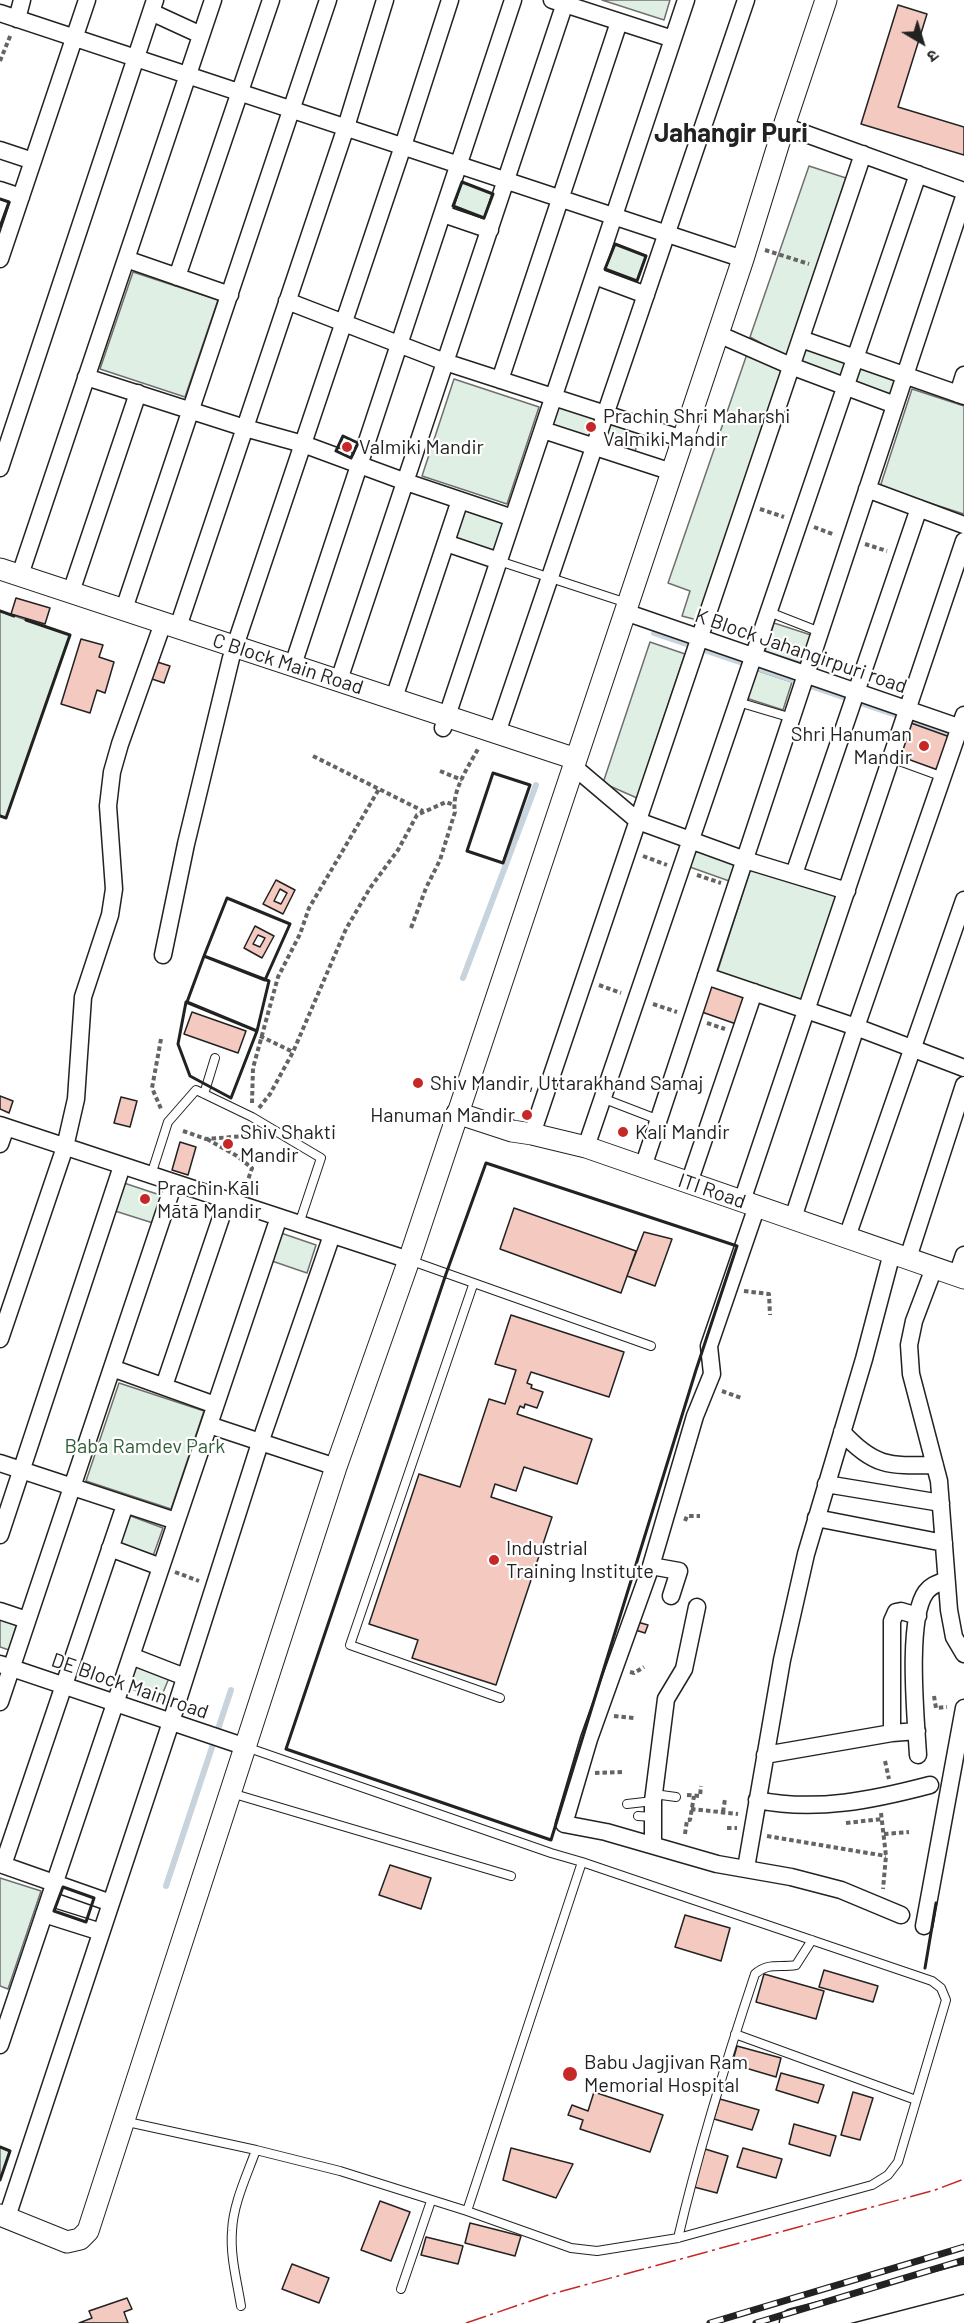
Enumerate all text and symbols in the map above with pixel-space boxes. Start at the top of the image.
north arrow [892,12,952,72]
text: उ [924,46,943,67]
district label: Jahangir Puri [654,117,808,149]
place label: Prachin Shri Maharshi Valmiki Mandir [603,404,790,451]
marker: Prachin Shri Maharshi Valmiki Mandir [584,420,598,434]
place label: Valmiki Mandir [359,435,484,459]
marker: Valmiki Mandir [340,440,354,454]
street label: K Block Jahangirpuri road [692,603,910,699]
street label: C Block Main Road [210,628,366,700]
place label: Shri Hanuman Mandir [791,722,912,769]
marker: Shri Hanuman Mandir [917,739,931,753]
place label: Shiv Mandir, Uttarakhand Samaj [430,1071,703,1095]
marker: Shiv Mandir, Uttarakhand Samaj [411,1076,425,1090]
place label: Hanuman Mandir [370,1103,515,1127]
marker: Hanuman Mandir [520,1108,534,1122]
place label: Shiv Shakti Mandir [240,1120,336,1167]
place label: Kali Mandir [635,1120,730,1144]
marker: Kali Mandir [616,1125,630,1139]
marker: Shiv Shakti Mandir [221,1137,235,1151]
street label: ITI Road [675,1168,749,1214]
place label: Prachin Kāli Mātā Mandir [157,1176,261,1223]
marker: Prachin Kāli Mātā Mandir [138,1192,152,1206]
park label: Baba Ramdev Park [65,1434,225,1458]
place label: Industrial Training Institute [506,1536,654,1583]
marker: Industrial Training Institute [487,1553,501,1567]
street label: DE Block Main road [48,1648,212,1724]
place label: Babu Jagjivan Ram Memorial Hospital [584,2050,748,2097]
marker: Babu Jagjivan Ram Memorial Hospital [561,2065,579,2083]

